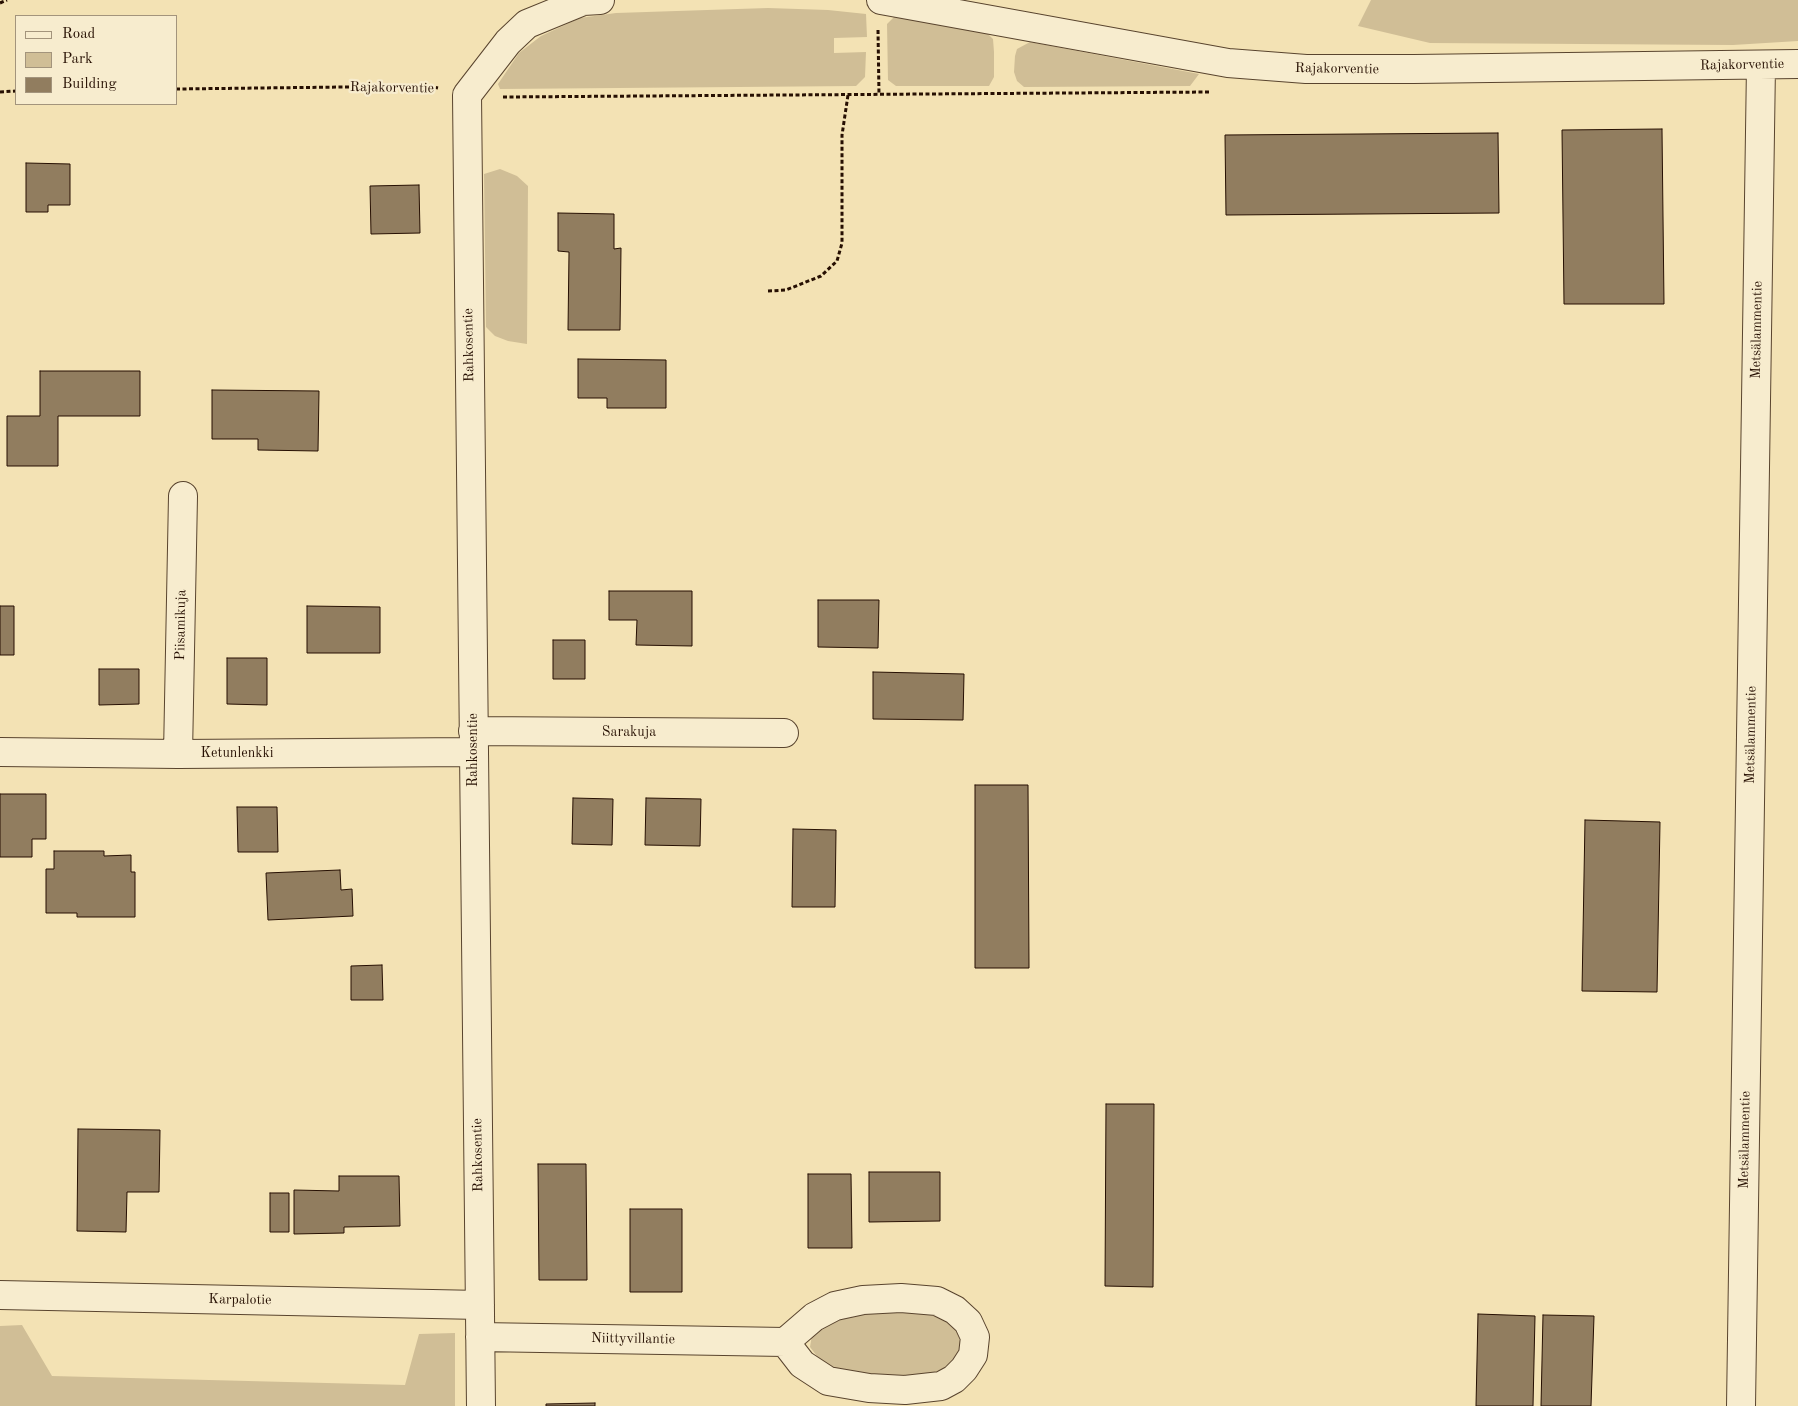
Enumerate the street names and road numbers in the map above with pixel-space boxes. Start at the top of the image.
street label: Rajakorventie [1700,56,1784,74]
street label: Rajakorventie [1295,60,1379,78]
street label: Rajakorventie [350,79,434,97]
street label: Metsälammentie [1748,281,1766,379]
street label: Rahkosentie [460,308,478,382]
street label: Piisamikuja [172,589,190,661]
street label: Metsälammentie [1742,686,1760,784]
street label: Rahkosentie [465,713,481,787]
street label: Sarakuja [602,724,656,740]
street label: Ketunlenkki [200,745,274,761]
street label: Metsälammentie [1736,1091,1754,1189]
street label: Rahkosentie [469,1118,487,1192]
street label: Karpalotie [208,1291,272,1309]
street label: Niittyvillantie [591,1330,675,1348]

